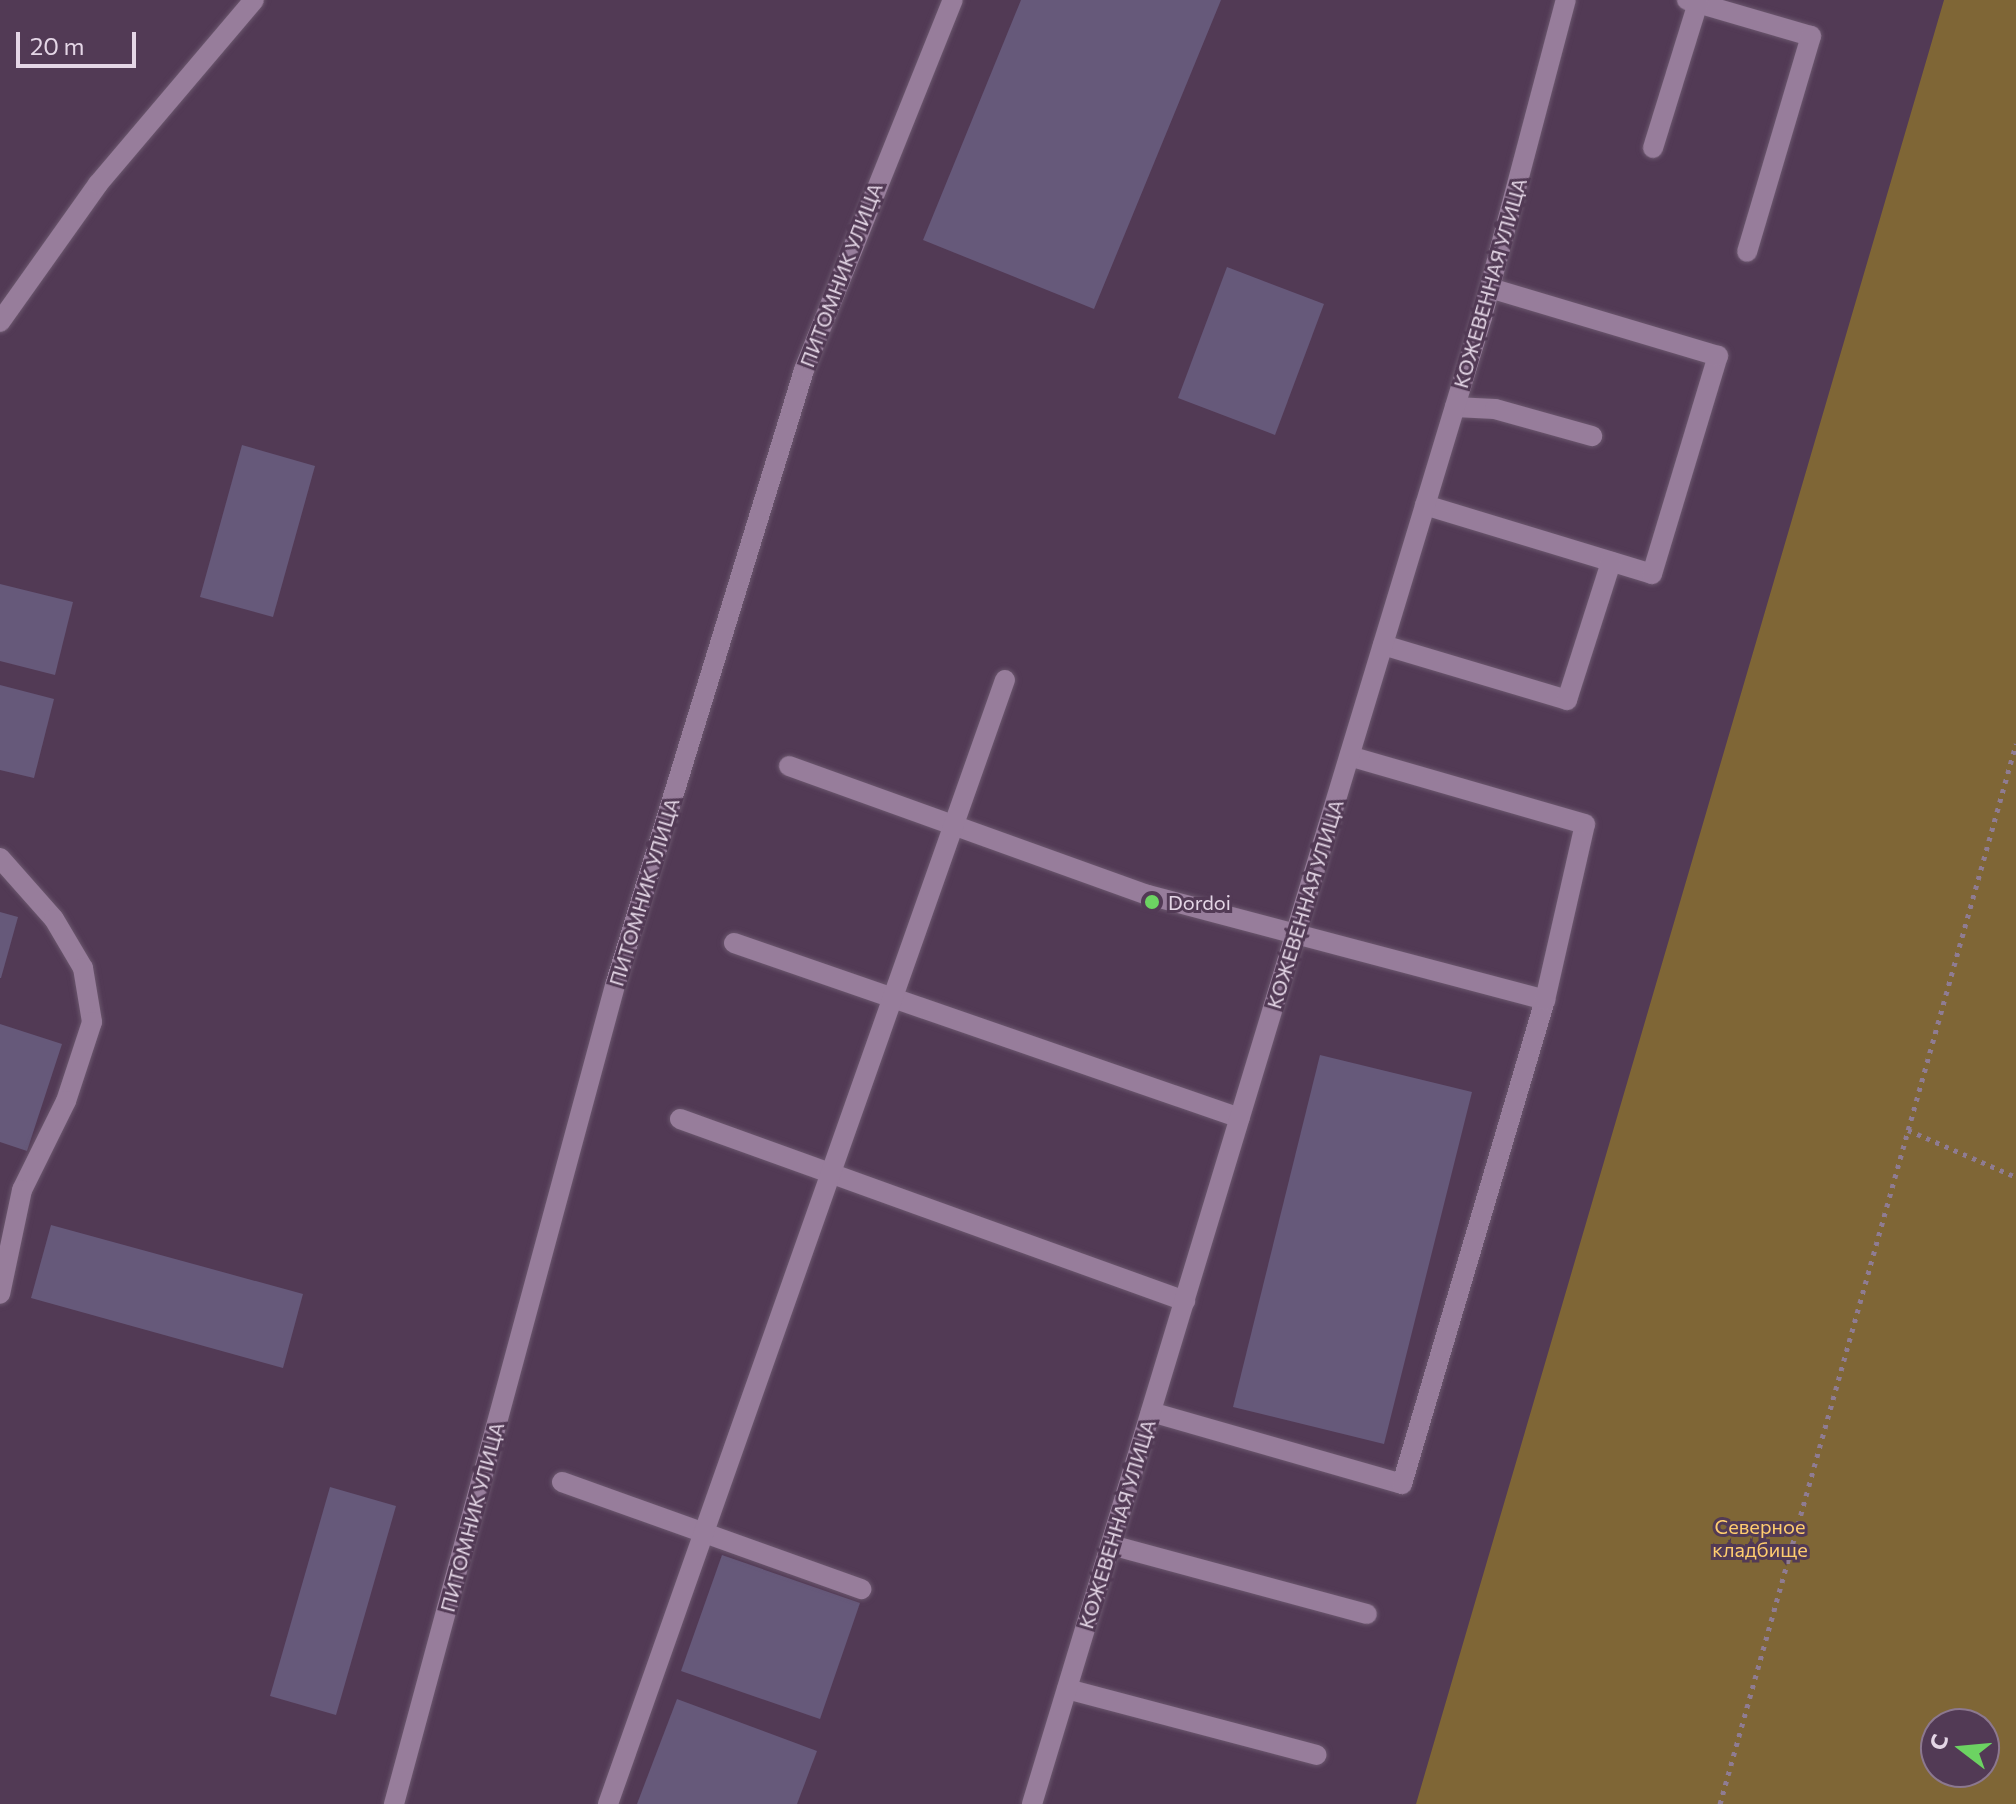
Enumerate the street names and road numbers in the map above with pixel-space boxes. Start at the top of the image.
street label: КОЖЕВЕННАЯ УЛИЦА [1448,175,1532,391]
street label: ПИТОМНИК УЛИЦА [795,179,887,371]
street label: ПИТОМНИК УЛИЦА [604,795,684,989]
street label: КОЖЕВЕННАЯ УЛИЦА [1262,796,1348,1012]
street label: КОЖЕВЕННАЯ УЛИЦА [1074,1416,1160,1632]
street label: ПИТОМНИК УЛИЦА [435,1419,509,1615]

